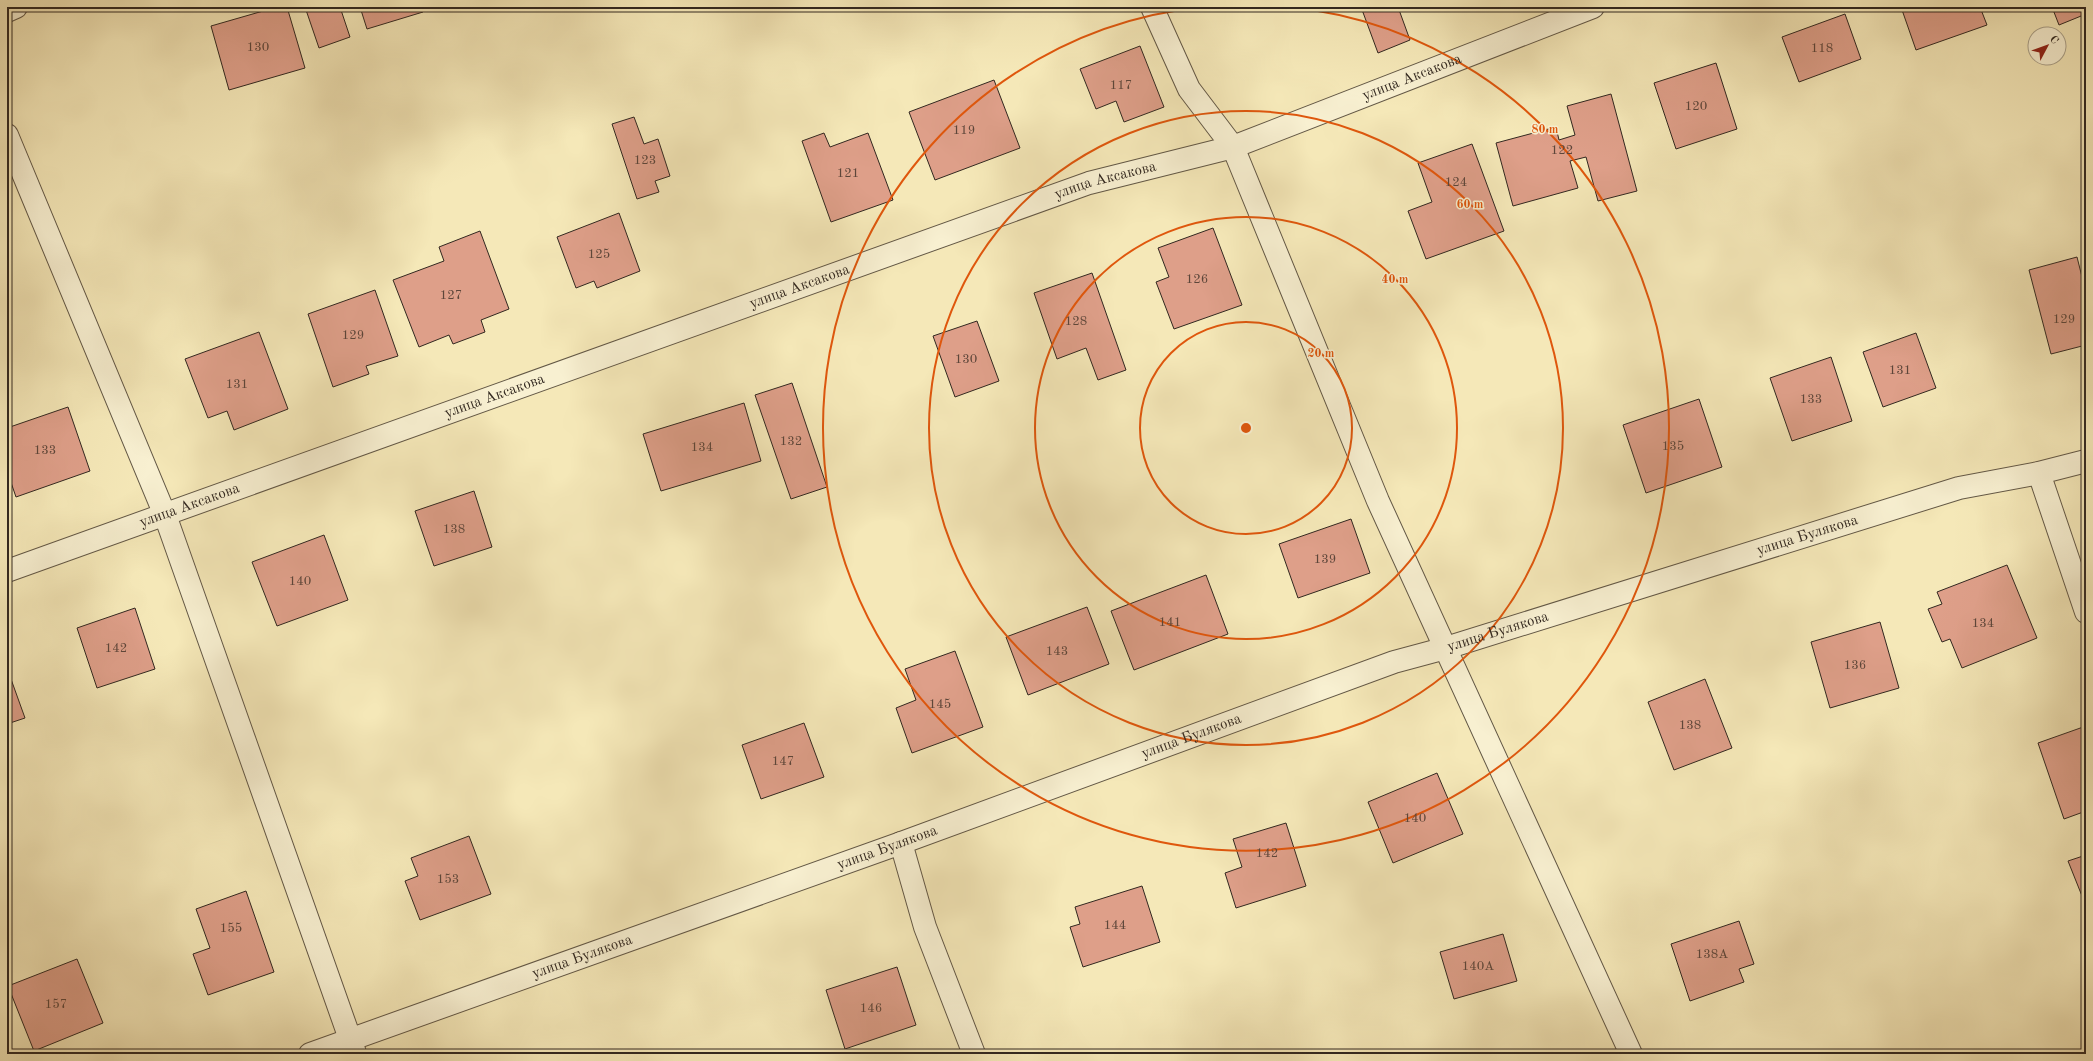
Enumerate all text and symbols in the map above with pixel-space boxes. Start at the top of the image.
north arrow [2027,26,2067,66]
text: С [2047,34,2060,47]
house number: 130 [247,41,269,54]
house number: 118 [1811,42,1833,55]
street label: улица Аксакова [1360,51,1464,103]
house number: 117 [1110,79,1132,92]
house number: 120 [1685,100,1707,113]
house number: 119 [953,124,975,137]
text: 80 m [1532,124,1559,136]
house number: 122 [1551,144,1573,157]
house number: 123 [634,154,656,167]
street label: улица Аксакова [1053,159,1158,202]
house number: 121 [837,167,859,180]
house number: 124 [1445,176,1467,189]
text: 60 m [1457,199,1484,211]
house number: 125 [588,248,610,261]
street label: улица Аксакова [748,262,852,312]
house number: 126 [1186,273,1208,286]
text: 40 m [1382,274,1409,286]
house number: 127 [440,289,462,302]
house number: 129 [2053,313,2075,326]
house number: 128 [1065,315,1087,328]
house number: 129 [342,329,364,342]
text: 20 m [1308,348,1335,360]
house number: 130 [955,353,977,366]
house number: 131 [1889,364,1911,377]
street label: улица Аксакова [443,371,547,421]
house number: 131 [226,378,248,391]
house number: 133 [1800,393,1822,406]
centre of rings [1239,421,1253,435]
house number: 132 [780,435,802,448]
house number: 135 [1662,440,1684,453]
house number: 134 [691,441,713,454]
house number: 133 [34,444,56,457]
street label: улица Аксакова [138,481,242,530]
street label: улица Булякова [1755,512,1860,558]
house number: 138 [443,523,465,536]
house number: 139 [1314,553,1336,566]
house number: 140 [289,575,311,588]
street label: улица Булякова [1445,609,1551,655]
house number: 141 [1159,616,1181,629]
house number: 134 [1972,617,1994,630]
house number: 142 [105,642,127,655]
house number: 143 [1046,645,1068,658]
house number: 136 [1844,659,1866,672]
house number: 145 [929,698,951,711]
street label: улица Булякова [1139,711,1244,762]
house number: 138 [1679,719,1701,732]
house number: 147 [772,755,794,768]
house number: 140 [1404,812,1426,825]
street label: улица Булякова [835,823,940,873]
house number: 142 [1256,847,1278,860]
house number: 153 [437,873,459,886]
house number: 144 [1104,919,1126,932]
house number: 155 [220,922,242,935]
street label: улица Булякова [530,932,635,982]
house number: 138А [1696,948,1728,961]
house number: 140А [1462,960,1494,973]
house number: 157 [45,998,67,1011]
house number: 146 [860,1002,882,1015]

